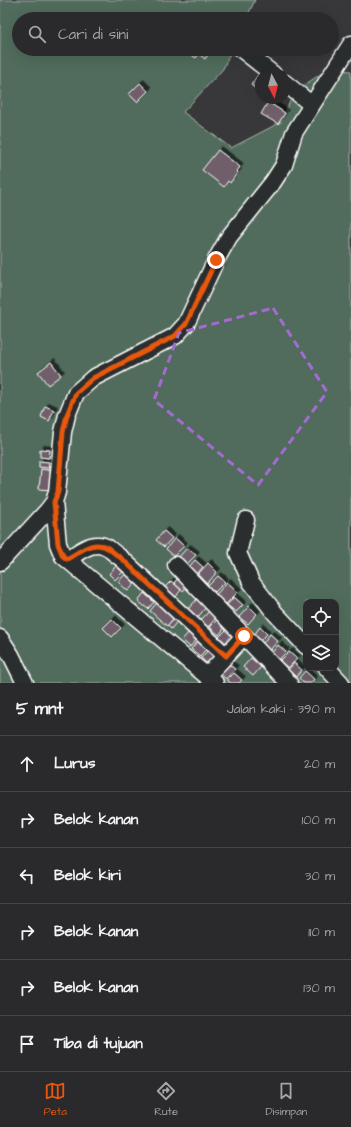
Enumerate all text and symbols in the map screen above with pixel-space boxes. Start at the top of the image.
search box [12,12,339,56]
icon: search [26,23,48,45]
text: Cari di sini [58,24,128,45]
north arrow [255,68,291,104]
route end [207,251,225,269]
map controls [303,599,339,671]
button: locate [303,599,339,635]
route start [235,627,253,645]
button: layers [303,635,339,671]
text: 5 mnt [16,697,63,721]
text: Jalan kaki · 390 m [227,700,335,718]
icon: ahead [16,753,38,775]
text: Lurus [54,753,95,774]
text: 20 m [304,755,335,773]
icon: right [16,809,38,831]
text: Belok kanan [54,809,138,830]
text: 100 m [302,811,335,829]
icon: left [16,865,38,887]
text: Belok kiri [54,865,121,886]
text: 30 m [305,867,335,885]
icon: right [16,921,38,943]
text: Belok kanan [54,921,138,942]
text: 110 m [308,923,335,941]
icon: right [16,977,38,999]
text: Belok kanan [54,977,138,998]
text: 130 m [303,979,335,997]
icon: arrive [16,1033,38,1055]
text: Tiba di tujuan [54,1033,143,1054]
tab: Peta [44,1080,67,1119]
tab: Rute [154,1080,178,1119]
tab: Disimpan [265,1080,307,1119]

